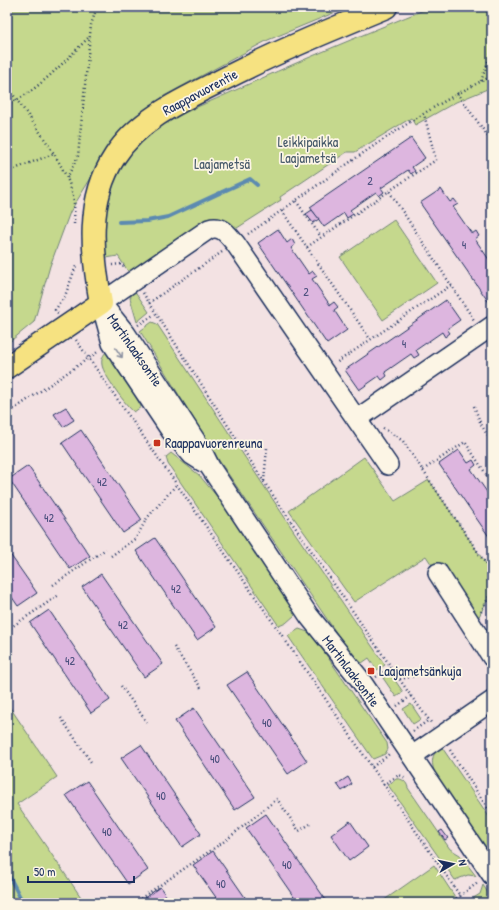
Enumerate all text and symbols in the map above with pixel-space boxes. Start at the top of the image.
street label: Raappavuorentie [159,64,241,120]
park label: Leikkipaikka Laajametsä [278,132,339,168]
park label: Laajametsä [194,154,250,174]
house number: 2 [367,172,373,189]
house number: 4 [462,236,467,253]
house number: 2 [303,283,309,300]
street label: Martinlaaksontie [103,309,168,390]
house number: 4 [402,335,407,352]
one-way arrow [115,347,123,359]
place label: Raappavuorenreuna [165,433,263,453]
marker: Raappavuorenreuna [152,438,162,448]
house number: 42 [97,473,107,490]
house number: 42 [44,509,54,526]
house number: 42 [171,580,181,597]
house number: 42 [118,616,128,633]
street label: Martinlaaksontie [318,631,385,711]
house number: 42 [65,652,75,669]
place label: Laajametsänkuja [379,661,462,681]
marker: Laajametsänkuja [366,666,376,676]
house number: 40 [262,714,272,731]
house number: 40 [210,750,220,767]
house number: 40 [156,787,166,804]
house number: 40 [102,823,112,840]
north arrow [433,844,473,884]
house number: 40 [282,856,292,873]
scale bar [28,858,134,884]
text: N [456,858,470,867]
text: 50 m [34,863,55,880]
house number: 40 [216,875,226,892]

